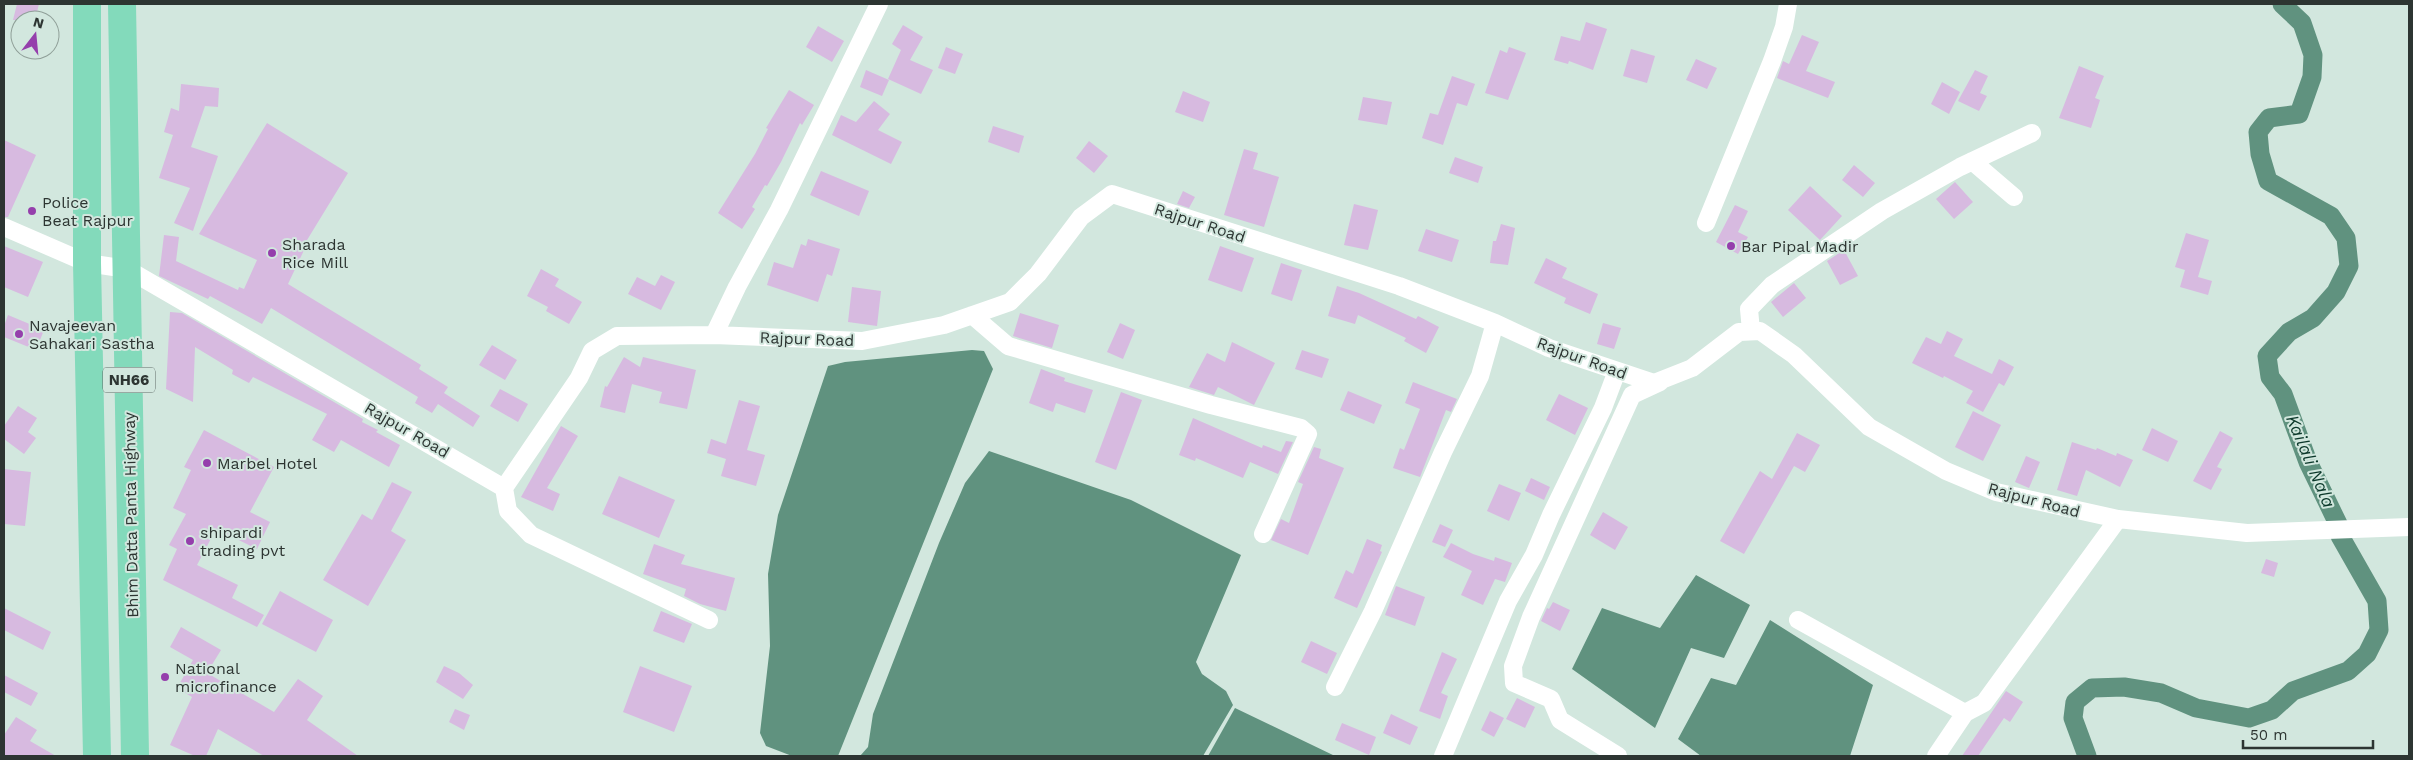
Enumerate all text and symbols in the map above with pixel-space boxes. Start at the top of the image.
north arrow [10,10,60,60]
text: N [31,13,46,32]
place label: Police Beat Rajpur [42,193,133,230]
street label: Rajpur Road [1152,199,1248,247]
marker: Police Beat Rajpur [26,205,38,217]
place label: Sharada Rice Mill [282,235,348,272]
place label: Bar Pipal Madir [1741,237,1859,256]
marker: Bar Pipal Madir [1725,240,1737,252]
marker: Sharada Rice Mill [266,247,278,259]
place label: Navajeevan Sahakari Sastha [29,316,155,353]
marker: Navajeevan Sahakari Sastha [13,328,25,340]
street label: Rajpur Road [759,328,855,350]
street label: Rajpur Road [1534,333,1630,383]
road number: NH66 [103,368,155,392]
street label: Rajpur Road [361,398,453,462]
street label: Bhim Datta Panta Highway [120,411,142,618]
water label: Kailali Nala [2282,411,2340,511]
place label: Marbel Hotel [217,454,317,473]
marker: Marbel Hotel [201,457,213,469]
street label: Rajpur Road [1986,479,2082,521]
place label: shipardi trading pvt [200,523,286,560]
marker: shipardi trading pvt [184,535,196,547]
place label: National microfinance [175,659,277,696]
marker: National microfinance [159,671,171,683]
scale bar [2243,718,2373,750]
text: 50 m [2250,726,2287,744]

